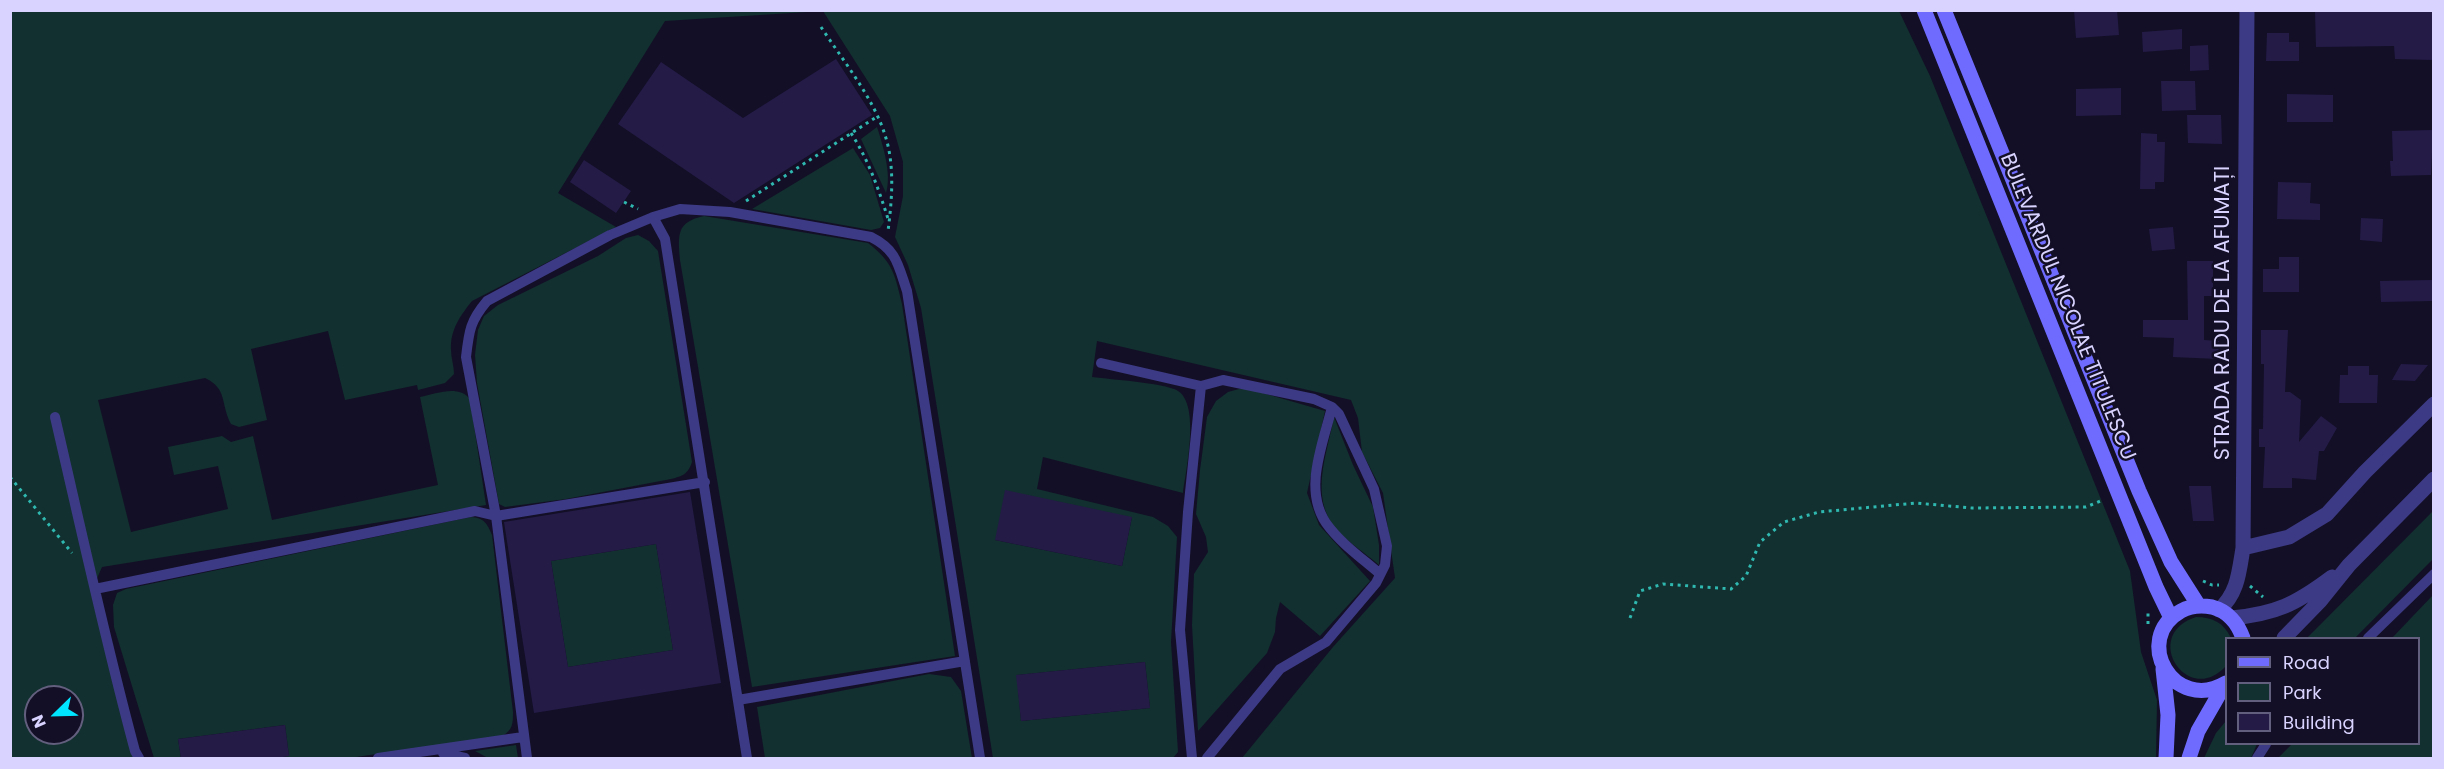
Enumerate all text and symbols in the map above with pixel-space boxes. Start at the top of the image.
street label: BULEVARDUL NICOLAE TITULESCU [1994,150,2140,464]
street label: STRADA RADU DE LA AFUMAȚI [2211,166,2237,460]
legend [2225,637,2420,745]
text: Road [2283,650,2330,675]
text: Park [2283,680,2322,705]
north arrow [24,685,84,745]
text: Building [2283,710,2355,735]
text: N [26,711,52,731]

